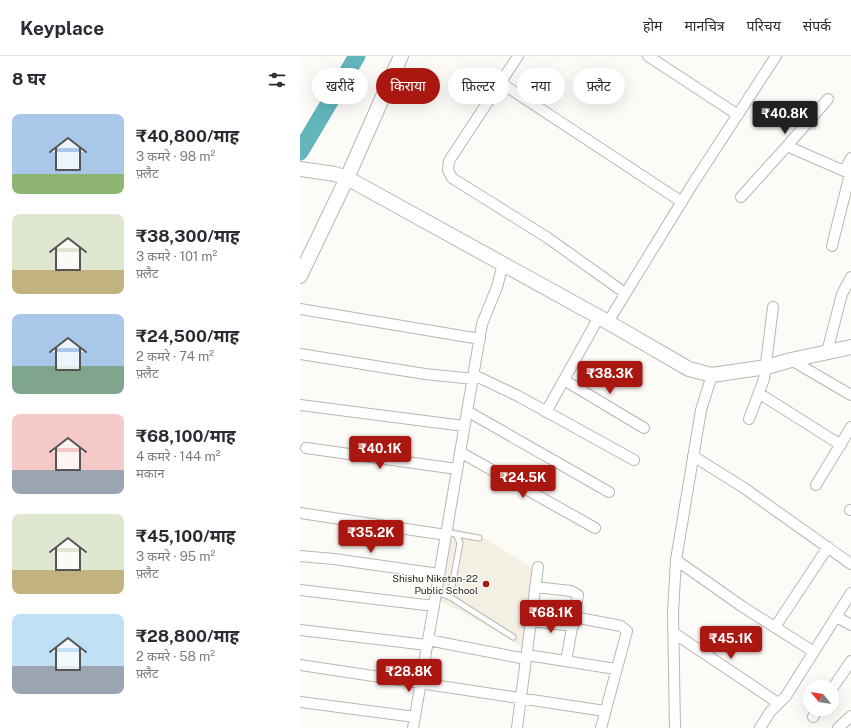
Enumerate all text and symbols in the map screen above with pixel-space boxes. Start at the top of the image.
text: Keyplace [20,17,104,39]
text: होम [643,18,662,34]
text: मानचित्र [684,18,725,34]
text: परिचय [747,18,781,34]
text: संपर्क [803,18,831,34]
chip: खरीदें [312,68,368,104]
chip: किराया [376,68,440,104]
chip: फ़िल्टर [448,68,509,104]
chip: नया [517,68,565,104]
chip: फ़्लैट [573,68,625,104]
text: 8 घर [12,69,46,89]
icon: filters [266,69,288,91]
pin: ₹40.8K [752,101,818,135]
text: ₹40.8K [762,106,808,121]
text: ₹40,800/माह [136,126,239,146]
icon: home [44,130,92,178]
text: 3 कमरे · 98 m² [136,149,215,164]
text: फ़्लैट [136,166,159,181]
text: ₹38,300/माह [136,226,240,246]
icon: home [44,230,92,278]
text: 3 कमरे · 101 m² [136,249,217,264]
text: फ़्लैट [136,266,159,281]
text: ₹24,500/माह [136,326,239,346]
icon: home [44,330,92,378]
text: 2 कमरे · 74 m² [136,349,214,364]
pin: ₹38.3K [577,361,643,395]
text: फ़्लैट [136,366,159,381]
text: ₹38.3K [586,366,634,381]
text: ₹68,100/माह [136,426,236,446]
icon: home [44,430,92,478]
pin: ₹40.1K [347,436,413,470]
text: ₹40.1K [358,441,402,456]
text: 4 कमरे · 144 m² [136,449,220,464]
pin: ₹24.5K [490,465,556,499]
text: मकान [136,466,164,481]
text: ₹24.5K [500,470,546,485]
pin: ₹35.2K [338,520,404,554]
text: ₹35.2K [347,525,395,540]
text: ₹45,100/माह [136,526,235,546]
icon: home [44,530,92,578]
text: 3 कमरे · 95 m² [136,549,215,564]
text: फ़्लैट [136,566,159,581]
place label: Shishu Niketan-22 Public School [392,572,478,596]
marker: Shishu Niketan-22 Public School [481,579,491,589]
pin: ₹68.1K [518,600,584,634]
text: ₹68.1K [529,605,573,620]
text: ₹28,800/माह [136,626,239,646]
pin: ₹45.1K [698,626,764,660]
icon: home [44,630,92,678]
text: ₹45.1K [709,631,753,646]
text: 2 कमरे · 58 m² [136,649,215,664]
pin: ₹28.8K [376,659,442,693]
text: ₹28.8K [386,664,432,679]
text: फ़्लैट [136,666,159,681]
north arrow [803,680,839,716]
map controls [803,680,839,716]

